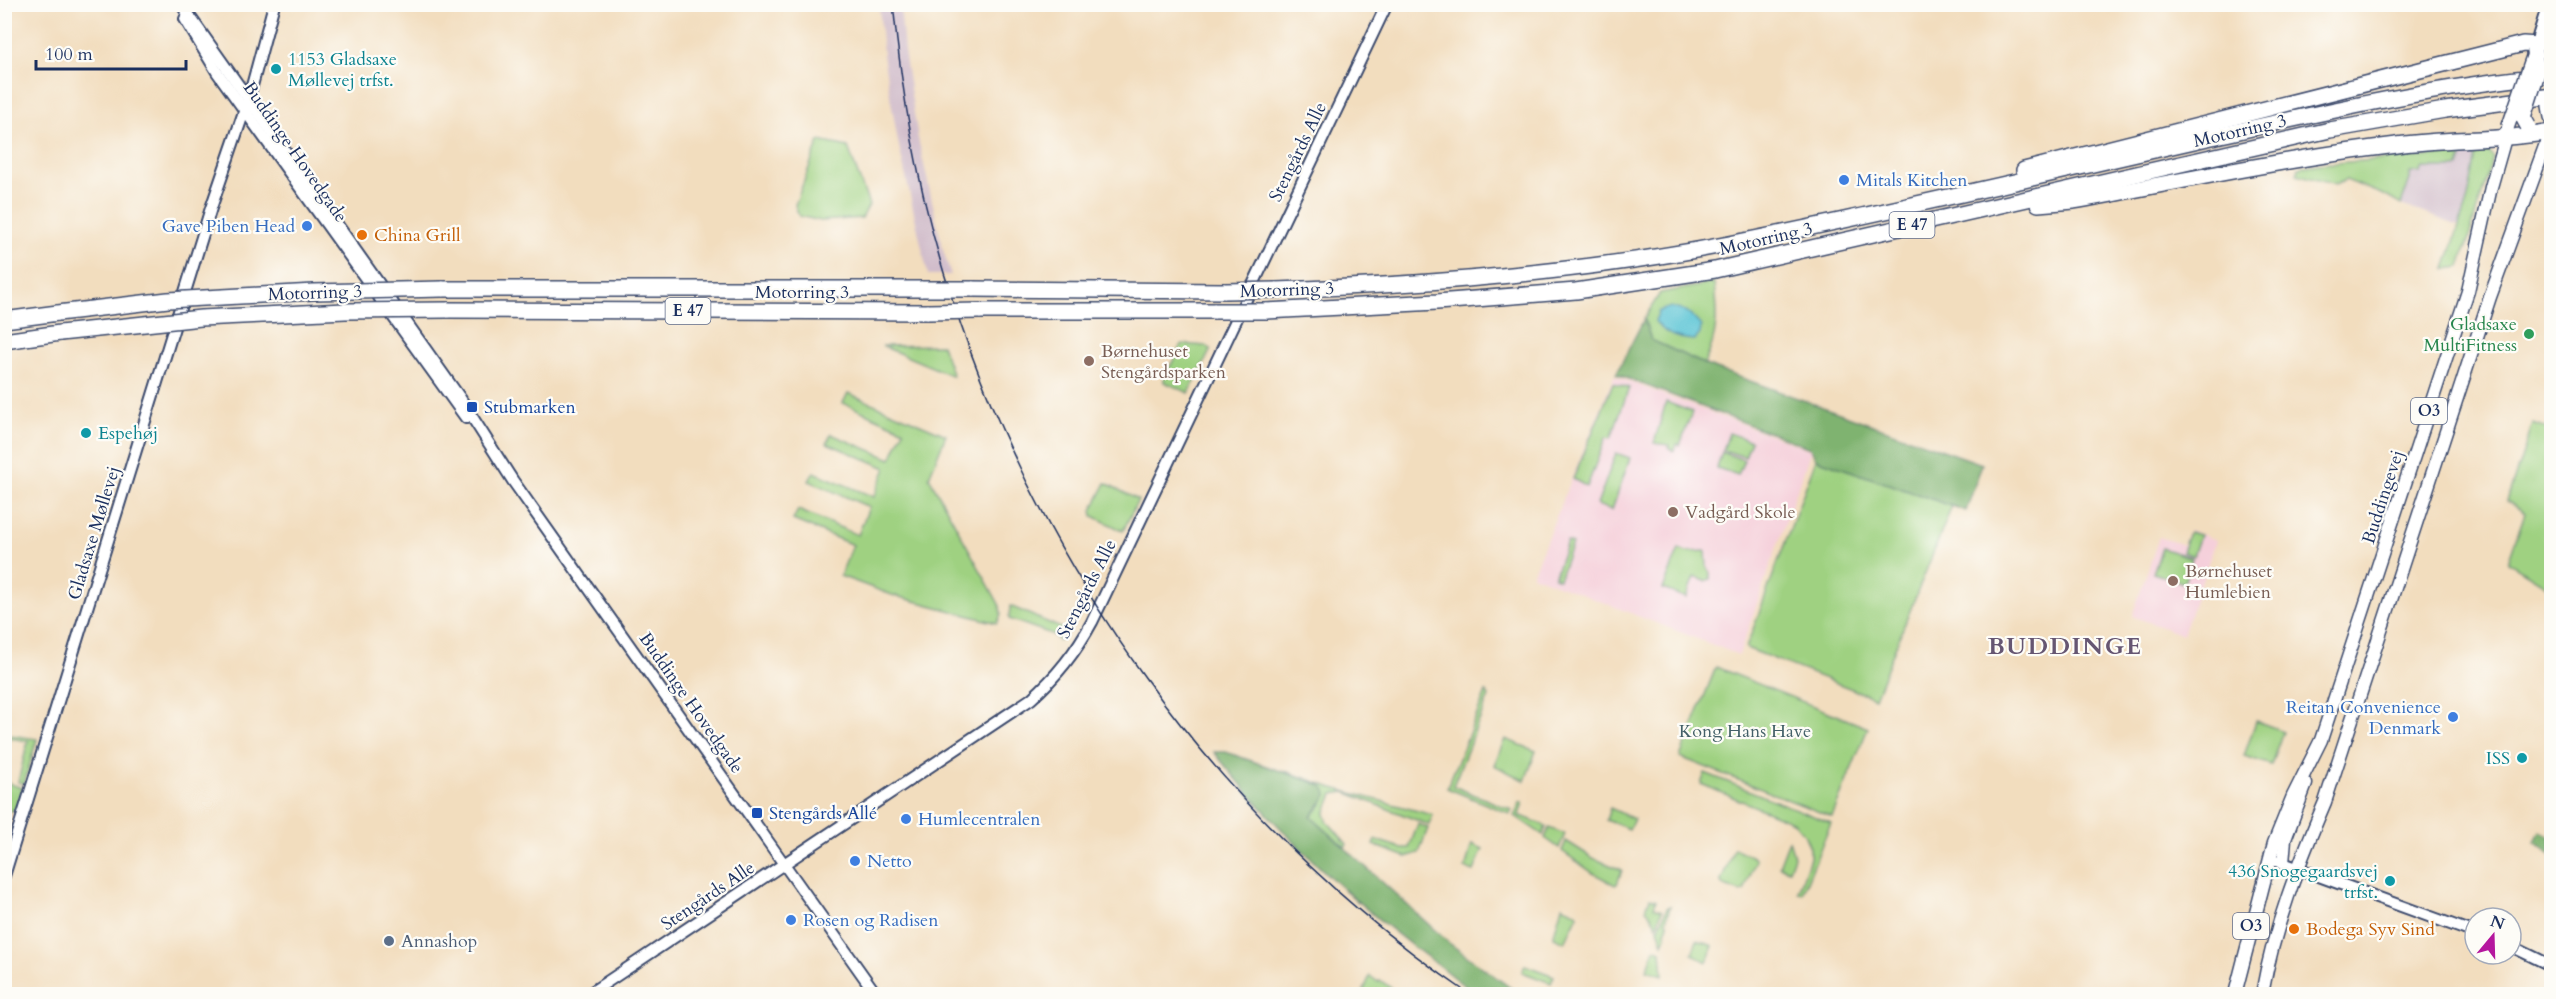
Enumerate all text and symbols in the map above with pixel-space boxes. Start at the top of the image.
scale bar [36,33,186,71]
text: 100 m [45,42,93,67]
place label: 1153 Gladsaxe Møllevej trfst. [288,47,397,93]
marker: 1153 Gladsaxe Møllevej trfst. [269,62,283,76]
street label: Buddinge Hovedgade [237,76,353,228]
street label: Stengårds Alle [1263,98,1333,206]
street label: Motorring 3 [2191,108,2289,154]
place label: Mitals Kitchen [1856,168,1968,193]
marker: Mitals Kitchen [1837,173,1851,187]
road number: E 47 [1890,212,1934,238]
place label: Gave Piben Head [162,214,295,239]
street label: Motorring 3 [1717,216,1815,262]
marker: Gave Piben Head [300,219,314,233]
place label: China Grill [374,223,461,248]
marker: China Grill [355,228,369,242]
street label: Motorring 3 [1239,276,1335,304]
street label: Motorring 3 [267,279,363,307]
street label: Motorring 3 [755,280,849,305]
road number: E 47 [666,298,710,324]
place label: Gladsaxe MultiFitness [2423,312,2517,358]
marker: Gladsaxe MultiFitness [2522,327,2536,341]
place label: Børnehuset Stengårdsparken [1101,339,1227,385]
marker: Børnehuset Stengårdsparken [1082,354,1096,368]
place label: Stubmarken [484,395,577,420]
road number: O3 [2411,398,2447,424]
marker: Stubmarken [465,400,479,414]
place label: Espehøj [98,421,158,446]
marker: Espehøj [79,426,93,440]
street label: Buddingevej [2356,447,2410,547]
street label: Gladsaxe Møllevej [62,463,126,603]
place label: Vadgård Skole [1685,500,1796,525]
marker: Vadgård Skole [1666,505,1680,519]
street label: Stengårds Alle [1051,535,1123,643]
place label: Børnehuset Humlebien [2185,559,2272,605]
marker: Børnehuset Humlebien [2166,574,2180,588]
street label: Buddinge Hovedgade [633,627,749,779]
district label: BUDDINGE [1987,630,2143,663]
place label: Reitan Convenience Denmark [2286,695,2441,741]
marker: Reitan Convenience Denmark [2446,710,2460,724]
park label: Kong Hans Have [1679,719,1811,744]
place label: ISS [2486,746,2510,771]
marker: ISS [2515,751,2529,765]
place label: Stengårds Allé [769,801,877,826]
marker: Stengårds Allé [750,806,764,820]
place label: Humlecentralen [918,807,1041,832]
marker: Humlecentralen [899,812,913,826]
place label: Netto [867,849,912,874]
marker: Netto [848,854,862,868]
street label: Stengårds Alle [656,855,760,937]
place label: 436 Snogegaardsvej trfst. [2228,859,2378,905]
marker: 436 Snogegaardsvej trfst. [2383,874,2397,888]
north arrow [2463,906,2523,966]
place label: Rosen og Radisen [803,908,939,933]
text: N [2487,910,2508,935]
marker: Rosen og Radisen [784,913,798,927]
road number: O3 [2233,913,2269,939]
place label: Bodega Syv Sind [2306,917,2435,942]
marker: Bodega Syv Sind [2287,922,2301,936]
place label: Annashop [401,929,477,954]
marker: Annashop [382,934,396,948]

